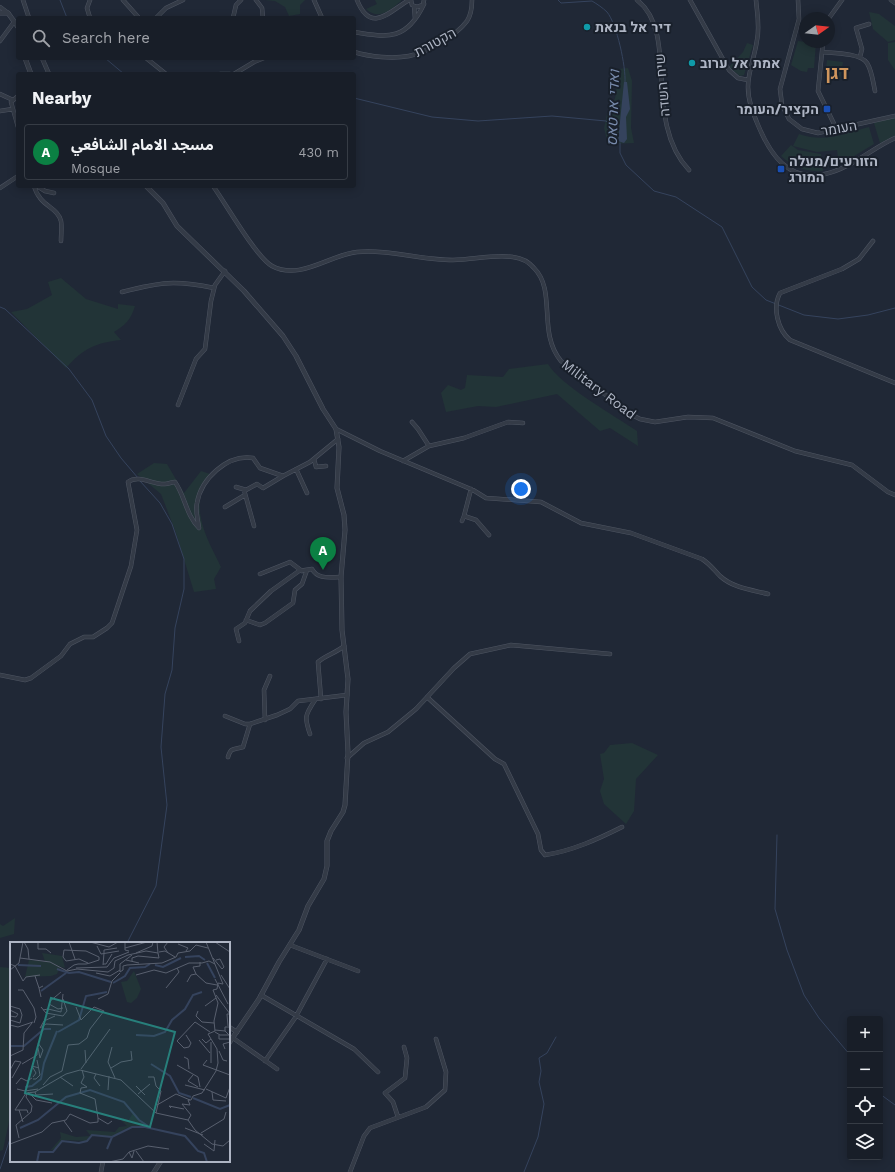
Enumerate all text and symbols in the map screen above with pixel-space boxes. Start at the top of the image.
north arrow [799,12,835,48]
search box [16,16,356,60]
place label: דיר אל בנאת [595,19,671,35]
marker: דיר אל בנאת [582,22,592,32]
street label: הקטורת [411,24,459,60]
icon: search [30,27,52,49]
text: Search here [62,29,150,47]
street label: שיח השדה [651,53,673,117]
place label: אמת אל ערוב [700,55,780,71]
marker: אמת אל ערוב [687,58,697,68]
district label: דגן [825,62,849,83]
water label: ואדי ארטאס [603,68,623,147]
text: Nearby [32,88,91,108]
place label: הקציר/העומר [737,101,819,117]
marker: הקציר/העומר [822,104,832,114]
street label: העומר [820,117,858,139]
text: مسجد الامام الشافعي [71,136,214,154]
text: A [42,145,50,160]
text: 430 m [299,145,339,160]
place label: הזורעים/מעלה המורג [789,153,878,185]
text: Mosque [71,161,120,176]
marker: הזורעים/מעלה המורג [776,164,786,174]
street label: Military Road [559,356,639,422]
your location [511,479,531,499]
pin: A [310,537,336,570]
inset map [10,942,230,1162]
map controls [847,1016,883,1160]
button: + [847,1016,883,1052]
button: − [847,1052,883,1088]
button: locate [847,1088,883,1124]
button: layers [847,1124,883,1160]

